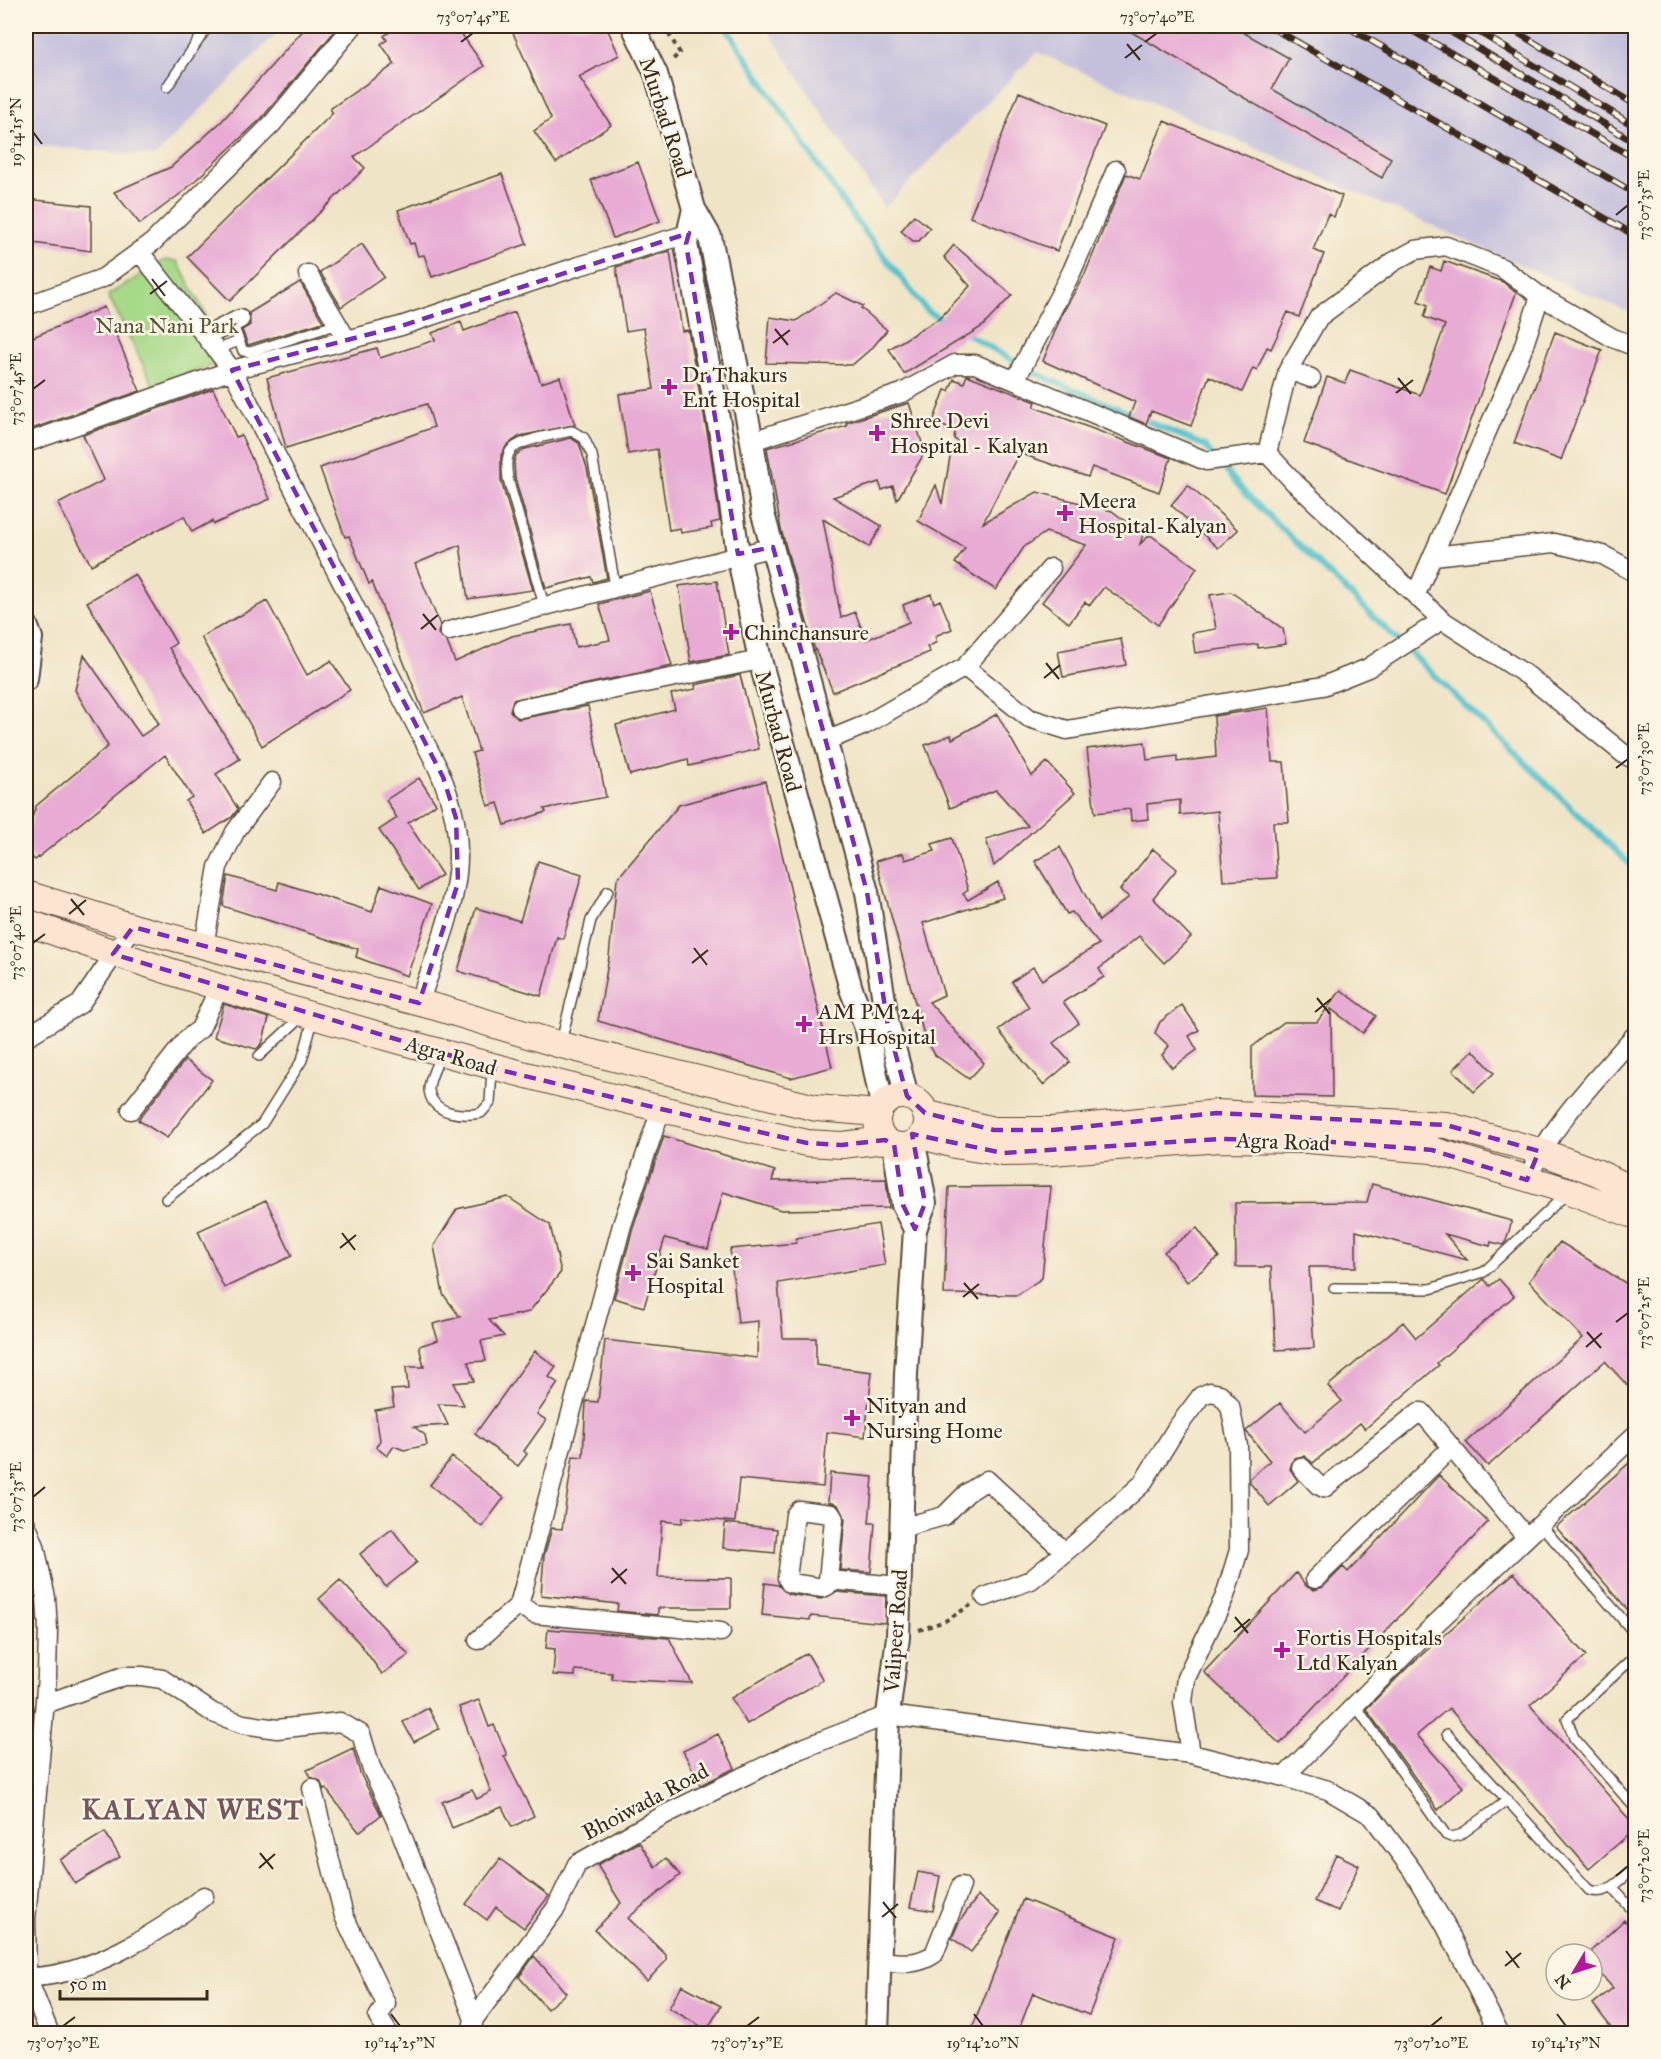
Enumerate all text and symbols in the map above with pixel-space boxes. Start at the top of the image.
text: 73°07'45"E [437,8,510,26]
text: 73°07'40"E [1120,8,1195,26]
street label: Murbad Road [633,54,698,181]
text: 19°14'15"N [7,97,25,167]
text: 73°07'35"E [1635,169,1653,240]
park label: Nana Nani Park [95,312,239,339]
text: 73°07'45"E [7,352,25,425]
place label: Dr Thakurs Ent Hospital [682,361,800,413]
marker: Dr Thakurs Ent Hospital [660,378,678,396]
place label: Shree Devi Hospital - Kalyan [890,407,1049,459]
marker: Shree Devi Hospital - Kalyan [868,424,886,442]
place label: Meera Hospital-Kalyan [1078,487,1227,539]
marker: Meera Hospital-Kalyan [1056,504,1074,522]
place label: Chinchansure [744,619,869,646]
marker: Chinchansure [722,623,740,641]
street label: Murbad Road [749,667,808,795]
text: 73°07'30"E [1635,723,1653,795]
text: 73°07'40"E [7,905,25,980]
place label: AM PM 24 Hrs Hospital [817,998,936,1050]
marker: AM PM 24 Hrs Hospital [795,1015,813,1033]
street label: Agra Road [401,1029,500,1081]
street label: Agra Road [1234,1126,1331,1157]
place label: Sai Sanket Hospital [646,1247,740,1299]
marker: Sai Sanket Hospital [624,1264,642,1282]
text: 73°07'25"E [1635,1277,1653,1349]
place label: Nityan and Nursing Home [866,1392,1003,1444]
marker: Nityan and Nursing Home [843,1409,861,1427]
text: 73°07'35"E [7,1461,25,1532]
street label: Valipeer Road [878,1568,913,1695]
place label: Fortis Hospitals Ltd Kalyan [1296,1624,1442,1676]
marker: Fortis Hospitals Ltd Kalyan [1273,1641,1291,1659]
street label: Bhoiwada Road [577,1757,713,1846]
district label: KALYAN WEST [82,1792,304,1827]
text: 73°07'20"E [1635,1829,1653,1903]
north arrow [1544,1942,1604,2002]
scale bar [60,1963,207,2001]
text: N [1551,1970,1574,1992]
text: 50 m [69,1973,107,1995]
text: 73°07'30"E [27,2034,99,2052]
text: 19°14'25"N [364,2034,436,2052]
text: 73°07'25"E [711,2034,783,2052]
text: 19°14'20"N [946,2034,1020,2052]
text: 73°07'20"E [1394,2034,1468,2052]
text: 19°14'15"N [1531,2034,1601,2052]

